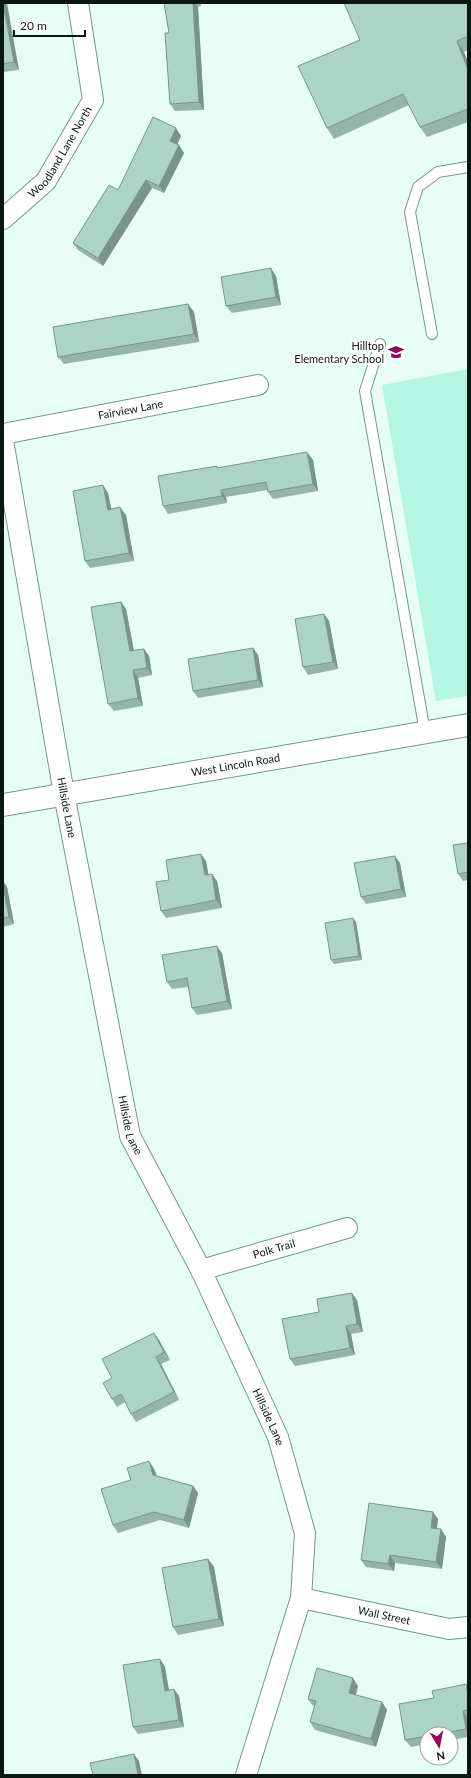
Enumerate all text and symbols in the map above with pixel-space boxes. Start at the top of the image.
scale bar [14,12,85,38]
text: 20 m [20,18,47,33]
street label: Woodland Lane North [25,104,94,200]
place label: Hilltop Elementary School [294,339,384,365]
school or university icon: Hilltop Elementary School [387,343,405,361]
street label: Fairview Lane [97,396,164,422]
street label: West Lincoln Road [190,750,281,779]
street label: Hillside Lane [55,776,79,839]
street label: Hillside Lane [116,1094,146,1157]
street label: Polk Trail [251,1236,296,1261]
street label: Hillside Lane [250,1386,287,1447]
street label: Wall Street [357,1603,412,1627]
north arrow [419,1726,459,1766]
text: N [436,1749,446,1763]

